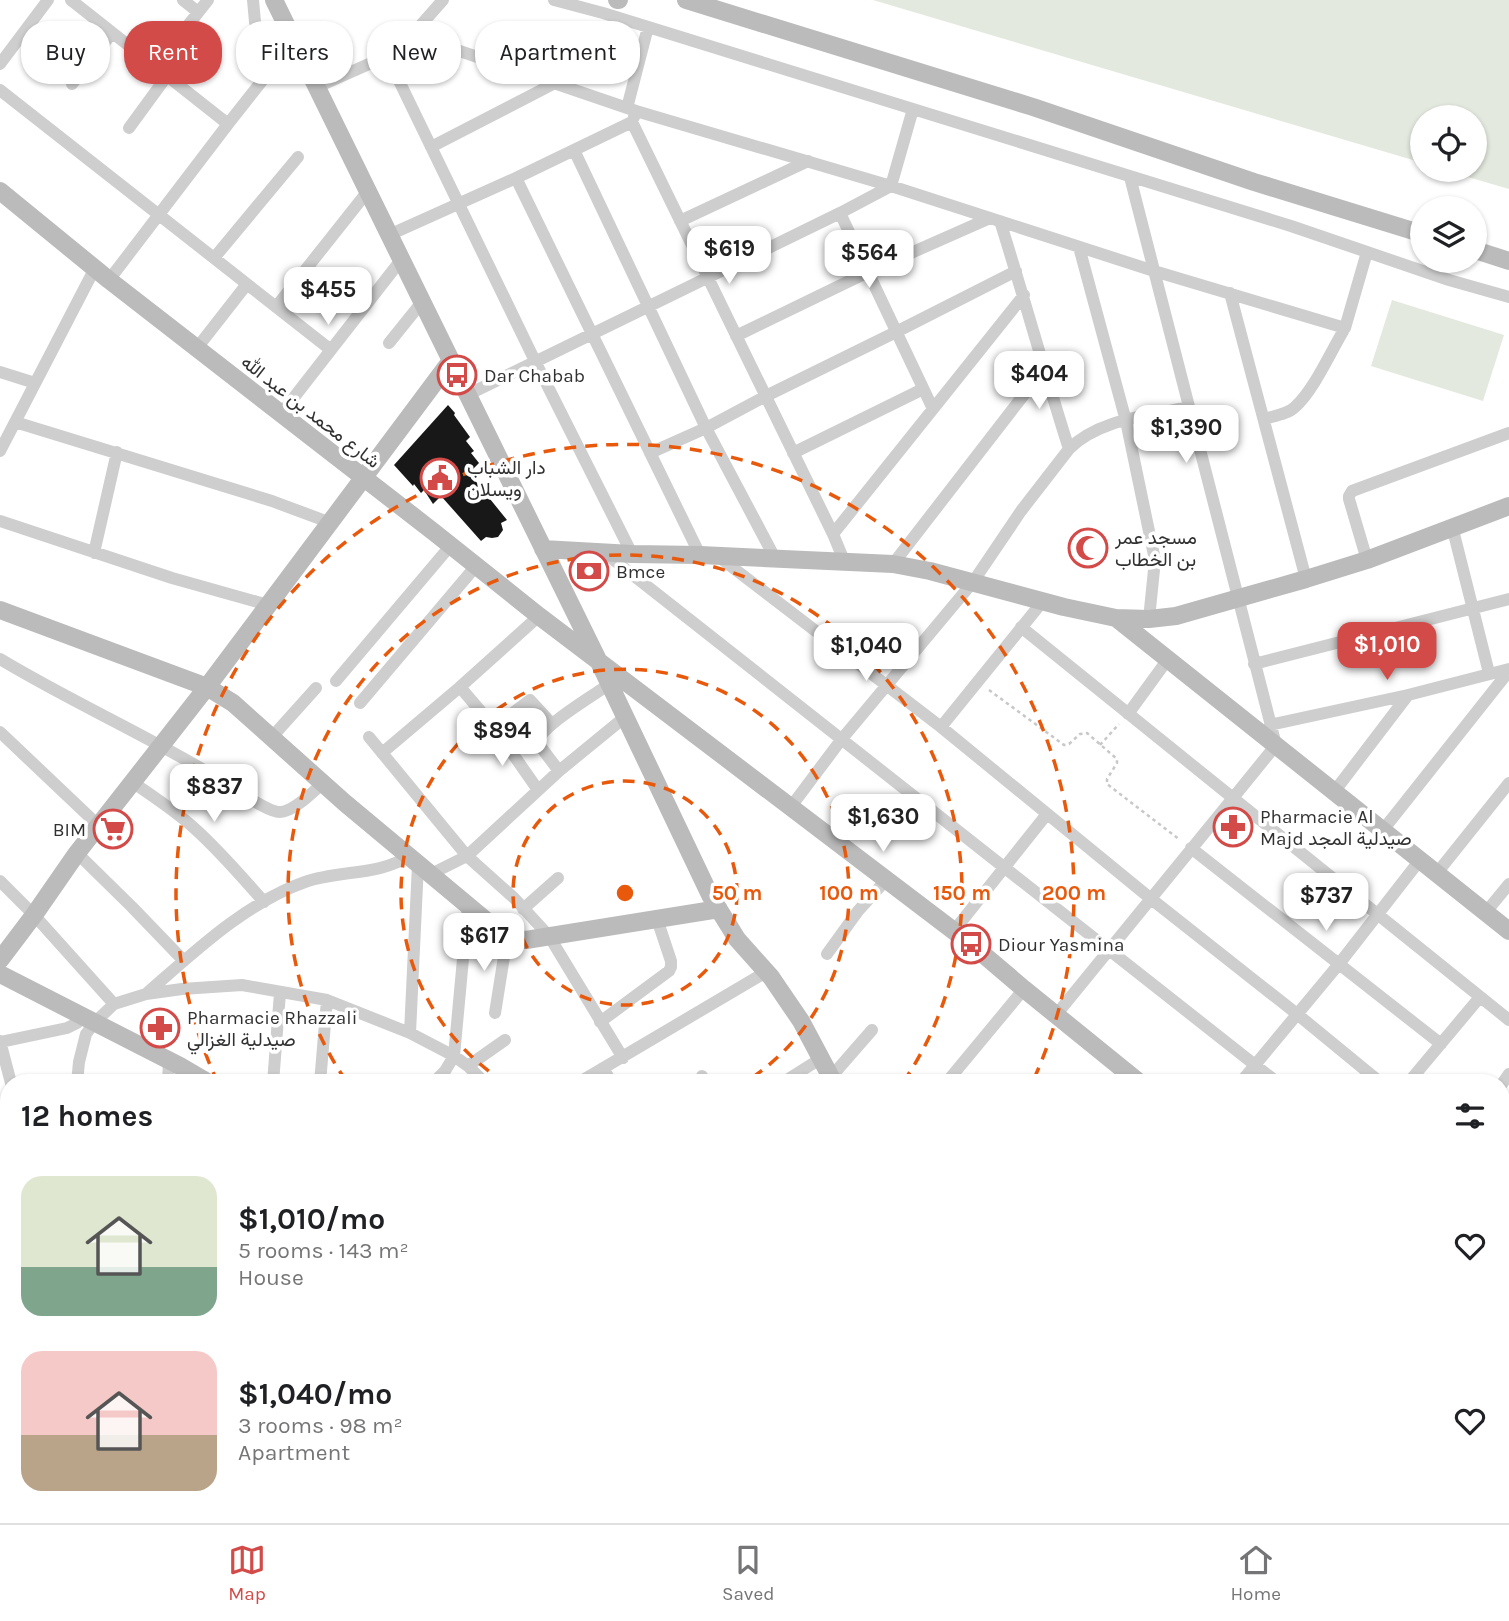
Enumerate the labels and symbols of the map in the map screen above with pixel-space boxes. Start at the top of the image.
pin: $619 [688,226,770,286]
pin: $564 [828,230,910,290]
pin: $455 [287,268,369,327]
street label: شارع محمد بن عبد الله [236,351,384,474]
pin: $404 [998,352,1080,411]
bus stop icon: Dar Chabab [436,354,478,396]
place label: Dar Chabab [484,365,585,387]
pin: $1,390 [1129,406,1243,465]
public building icon: دار الشباب ويسلان [419,457,461,499]
place label: دار الشباب ويسلان [467,457,546,501]
mosque icon: مسجد عمر بن الخطاب [1067,527,1109,569]
place label: مسجد عمر بن الخطاب [1114,527,1197,571]
bank icon: Bmce [568,550,610,592]
place label: Bmce [616,561,665,583]
pin: $1,010 [1330,622,1444,682]
pin: $1,040 [809,624,923,683]
pin: $894 [461,708,543,768]
pin: $837 [173,764,255,824]
pin: $1,630 [826,794,940,854]
pharmacy icon: Pharmacie Al Majd صيدلية المجد [1212,806,1254,848]
place label: Pharmacie Al Majd صيدلية المجد [1260,806,1412,850]
supermarket icon: BIM [92,808,134,850]
place label: BIM [53,819,86,841]
pin: $737 [1285,874,1367,933]
centre of rings [613,881,637,905]
text: 50 m [712,881,762,905]
text: 100 m [819,881,879,905]
text: 150 m [933,881,991,905]
text: 200 m [1042,881,1106,905]
pin: $617 [443,914,525,973]
bus stop icon: Diour Yasmina [950,923,992,965]
place label: Diour Yasmina [998,934,1125,956]
pharmacy icon: Pharmacie Rhazzali صيدلية الغزالي [139,1007,181,1049]
place label: Pharmacie Rhazzali صيدلية الغزالي [187,1007,357,1055]

